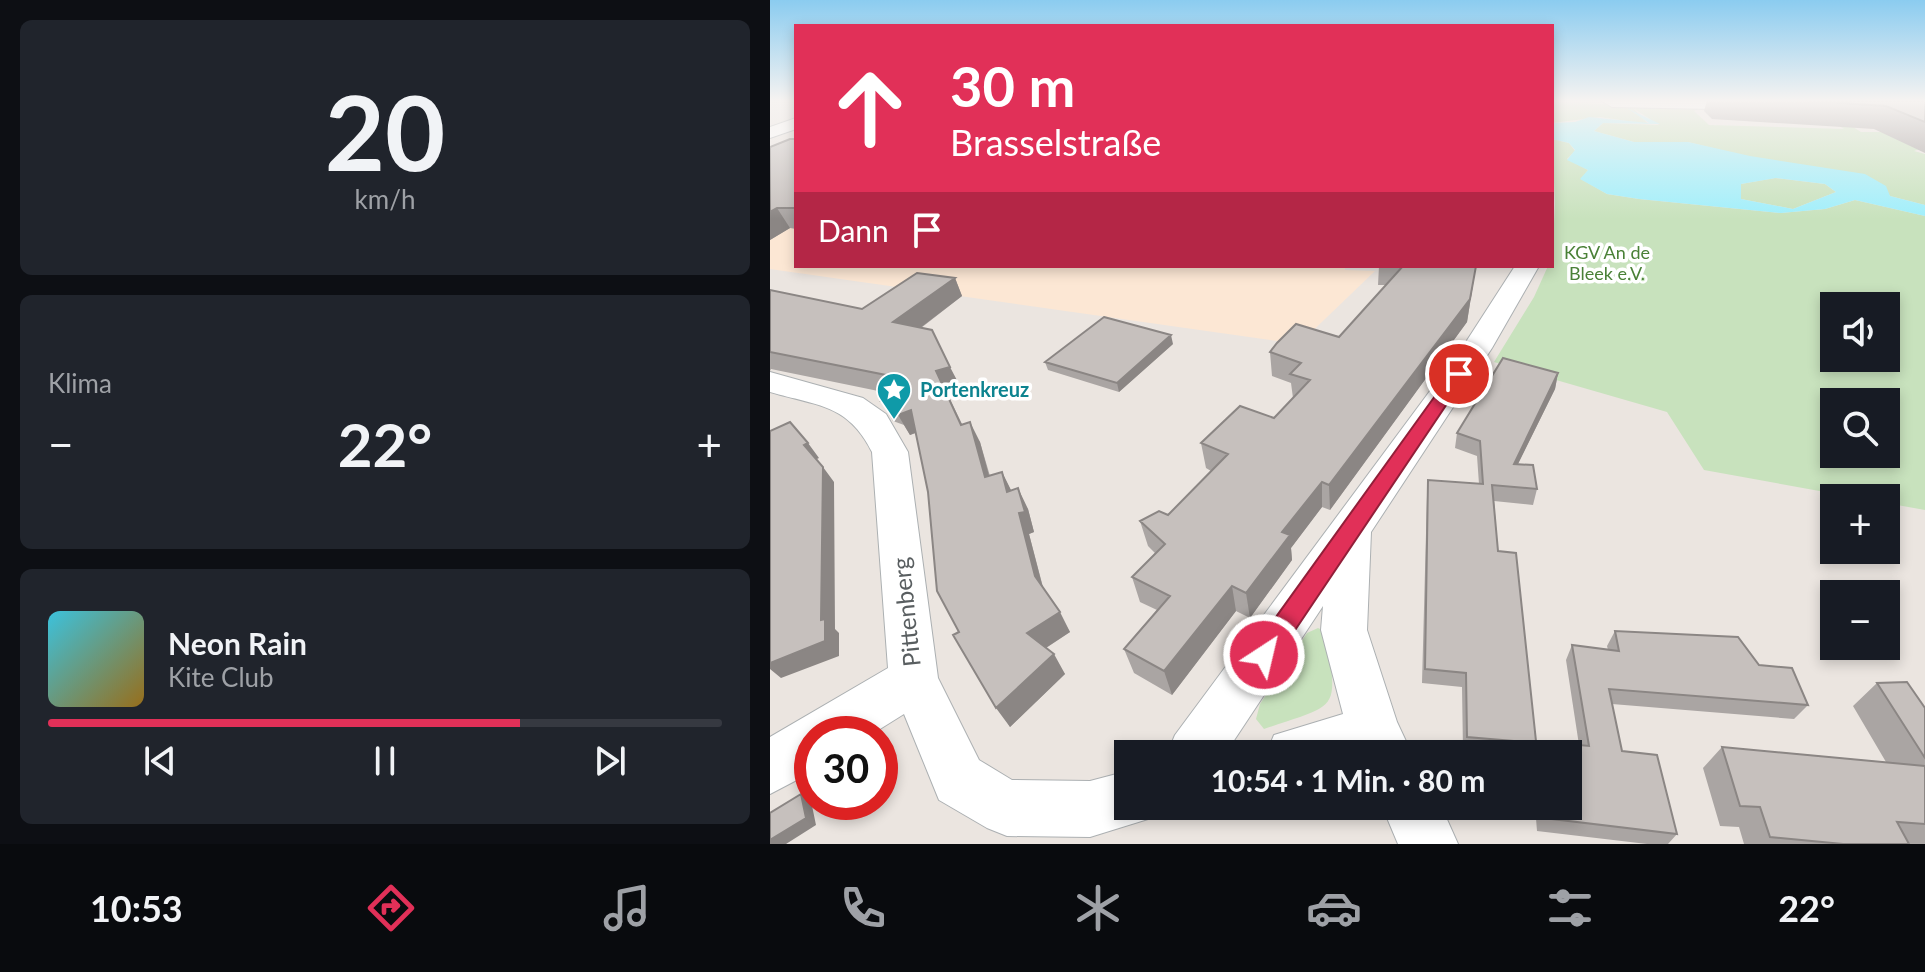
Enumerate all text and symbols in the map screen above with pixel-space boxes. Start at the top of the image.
text: 30 m [950,52,1075,119]
icon: ahead [818,56,922,160]
text: 20 [325,68,445,193]
text: Brasselstraße [950,120,1161,164]
text: km/h [355,183,415,215]
icon: arrive [905,208,949,252]
text: Dann [818,212,889,248]
park label: KGV An de Bleek e.V. [1564,241,1650,284]
map controls [1820,292,1900,660]
button: sound [1820,292,1900,372]
pin [1425,340,1493,408]
icon: arrive [1437,352,1481,396]
text: Klima [48,367,112,399]
place icon: Portenkreuz [875,371,913,421]
place label: Portenkreuz [920,377,1029,401]
button: search [1820,388,1900,468]
text: 22° [338,408,432,480]
text: − [48,418,74,470]
text: + [696,418,722,470]
button: + [1820,484,1900,564]
street label: Pittenberg [885,556,926,668]
button: − [1820,580,1900,660]
position arrow [1222,613,1306,697]
text: Neon Rain [168,625,307,661]
text: Kite Club [168,661,274,693]
speed limit sign: 30 [794,716,898,820]
icon: previous [138,739,182,783]
icon: pause [363,739,407,783]
icon: next [588,739,632,783]
text: 10:54 · 1 Min. · 80 m [1211,762,1485,798]
icon: directions [363,880,419,936]
icon: music [599,880,655,936]
icon: phone [835,880,891,936]
icon: climate [1070,880,1126,936]
icon: car [1306,880,1362,936]
icon: filters [1542,880,1598,936]
text: 10:53 [90,886,183,930]
text: 22° [1778,886,1835,930]

